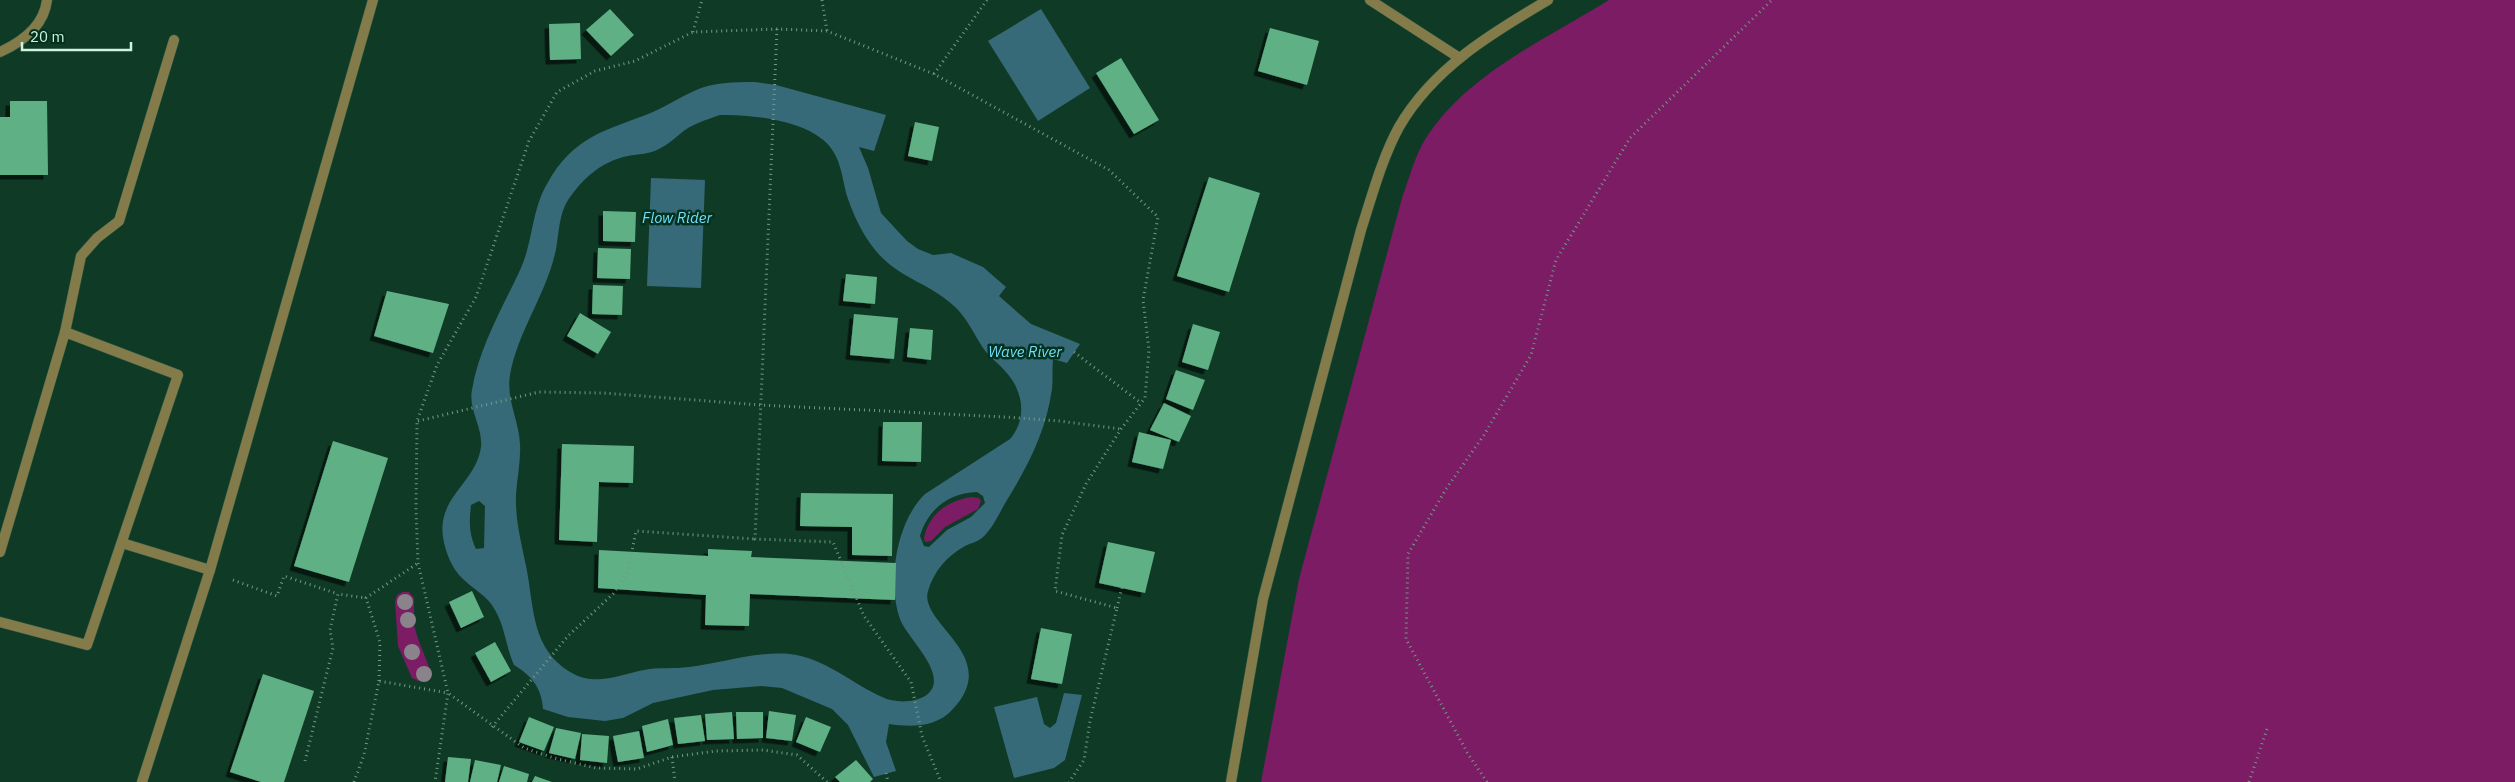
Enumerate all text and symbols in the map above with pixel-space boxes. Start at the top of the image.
scale bar [22,20,131,52]
text: 20 m [30,27,65,46]
water label: Flow Rider [642,208,712,227]
water label: Wave River [988,342,1062,361]

